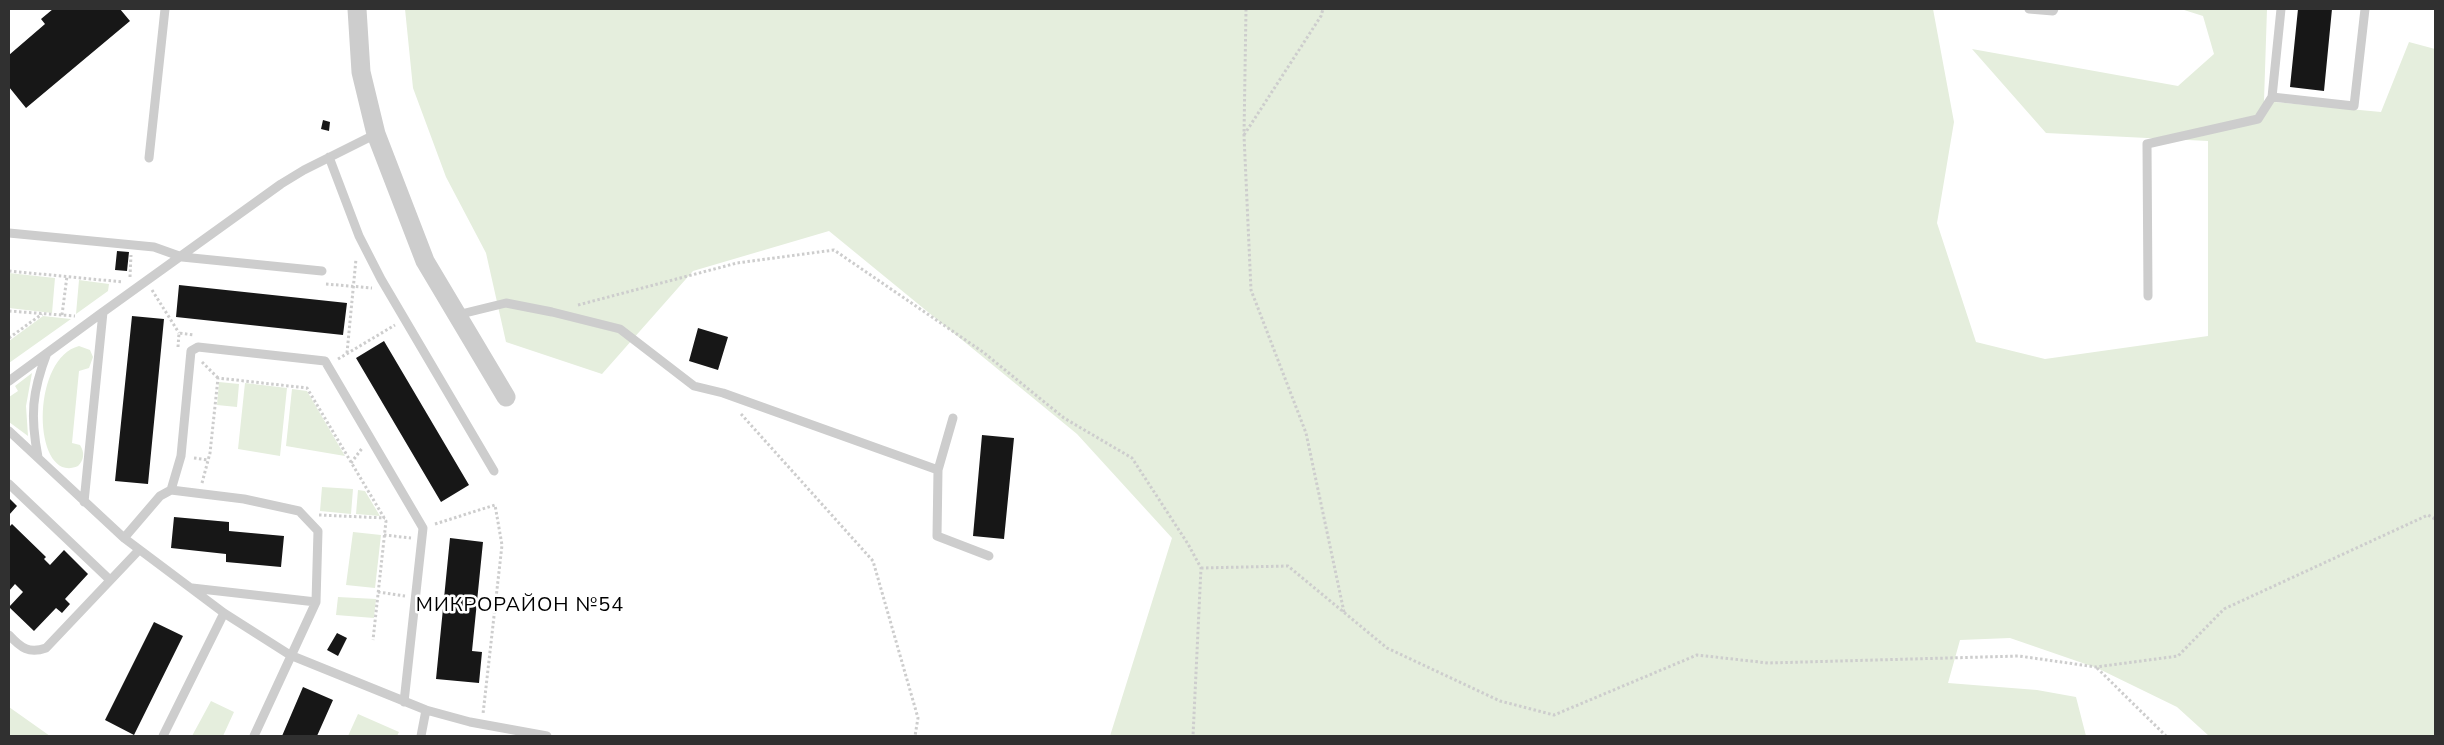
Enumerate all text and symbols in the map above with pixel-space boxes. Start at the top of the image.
district label: МИКРОРАЙОН №54 [414,594,626,618]

